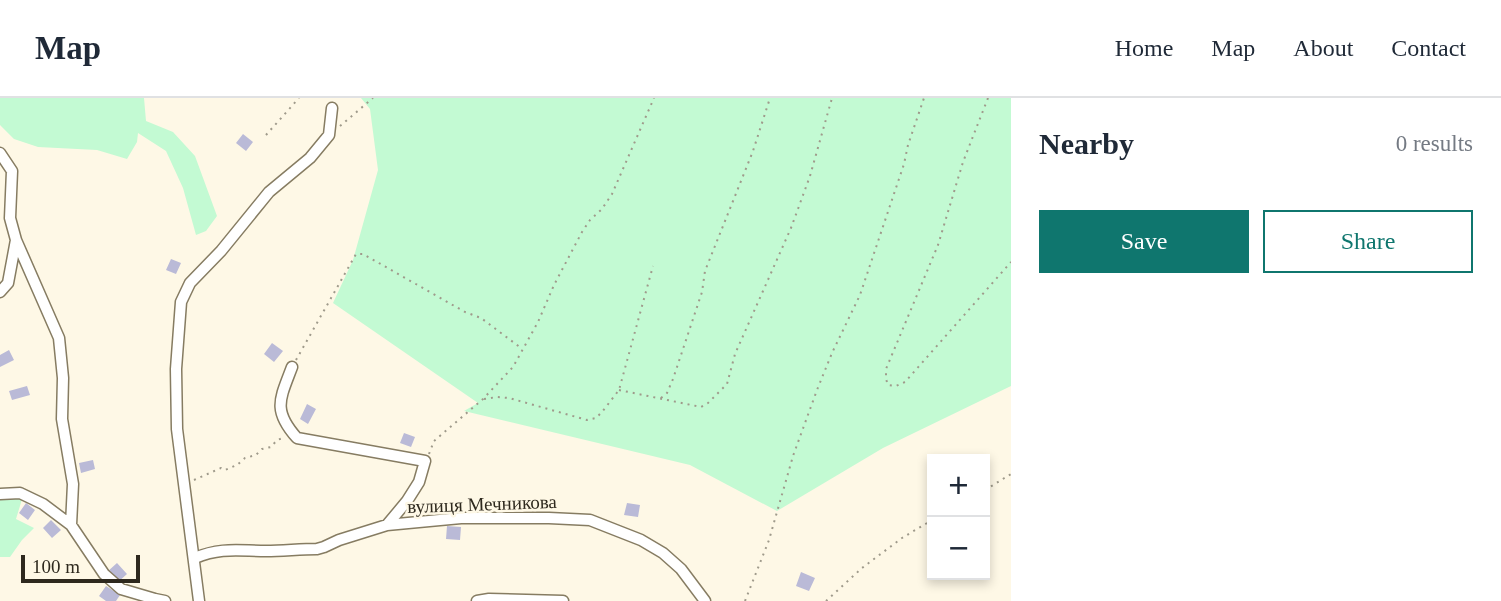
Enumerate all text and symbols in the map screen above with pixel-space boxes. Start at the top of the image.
text: Map [35,30,101,66]
text: Home [1115,35,1173,61]
text: Map [1211,35,1255,61]
text: About [1293,35,1353,61]
text: Contact [1391,35,1466,61]
text: Nearby [1039,127,1134,160]
text: 0 results [1396,131,1473,156]
button: Save [1039,210,1249,273]
button: Share [1263,210,1473,273]
map controls [927,454,990,580]
button: + [927,454,990,517]
street label: вулиця Мечникова [407,491,558,517]
button: − [927,517,990,580]
scale bar [21,552,140,584]
text: 100 m [32,556,80,577]

